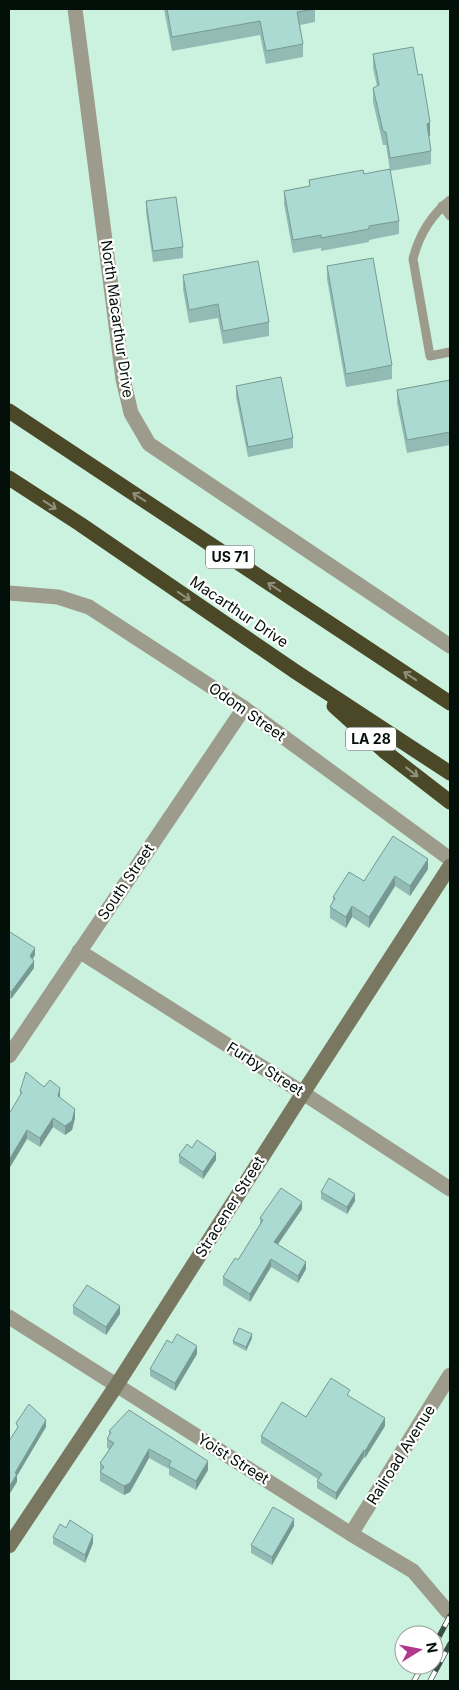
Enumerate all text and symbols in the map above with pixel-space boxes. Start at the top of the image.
street label: North Macarthur Drive [97,239,138,399]
one-way arrow [132,492,146,502]
one-way arrow [42,500,56,510]
road number: US 71 [206,546,254,568]
street label: Macarthur Drive [186,572,292,652]
one-way arrow [267,581,281,592]
one-way arrow [177,591,191,601]
one-way arrow [403,671,417,681]
street label: Odom Street [205,678,289,745]
road number: LA 28 [346,728,396,751]
one-way arrow [405,767,418,778]
street label: South Street [93,840,158,923]
street label: Furby Street [223,1037,307,1100]
street label: Stracener Street [191,1153,268,1261]
street label: Railroad Avenue [362,1401,439,1508]
street label: Yoist Street [194,1429,273,1488]
north arrow [394,1625,444,1675]
text: N [423,1641,442,1654]

